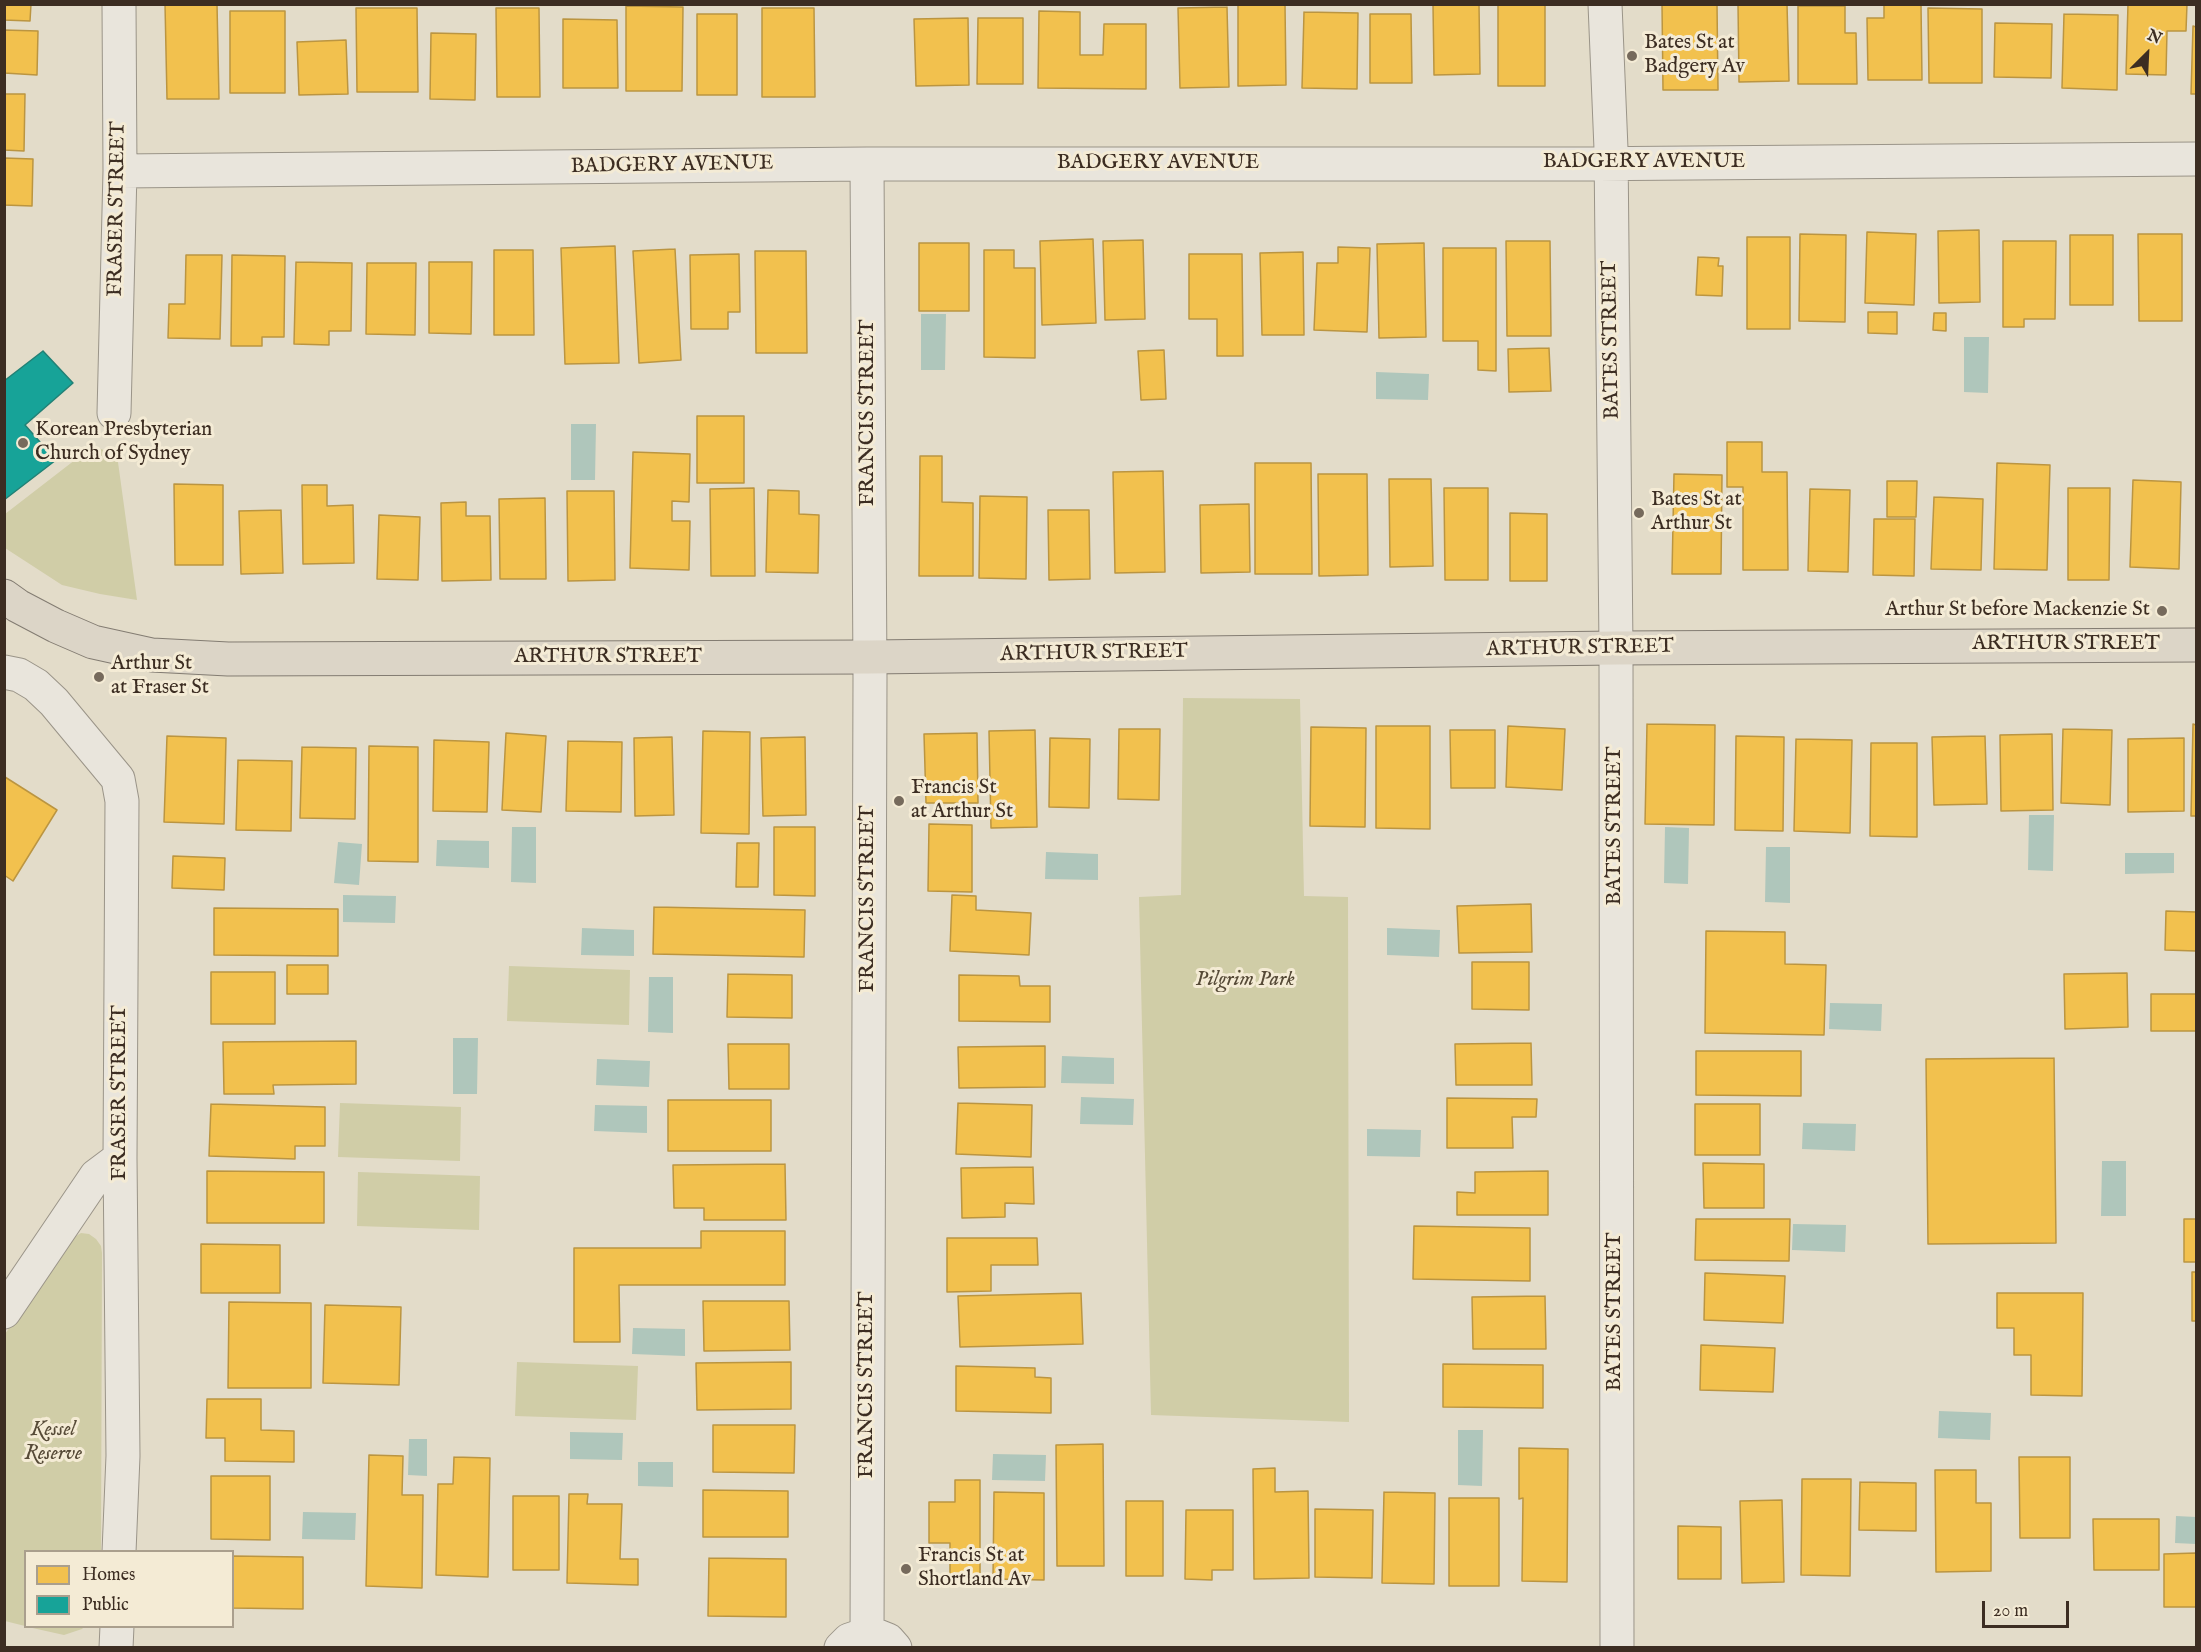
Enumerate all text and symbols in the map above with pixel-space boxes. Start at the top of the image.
north arrow [2117,24,2177,84]
text: N [2144,26,2165,50]
place label: Bates St at Badgery Av [1644,31,1745,81]
marker: Bates St at Badgery Av [1625,49,1639,63]
street label: FRASER STREET [104,121,132,297]
street label: BADGERY AVENUE [1543,150,1745,176]
street label: BADGERY AVENUE [1057,151,1259,177]
street label: BADGERY AVENUE [570,152,774,180]
street label: BATES STREET [1598,260,1626,420]
street label: FRANCIS STREET [856,319,882,507]
place label: Korean Presbyterian Church of Sydney [35,418,212,468]
marker: Korean Presbyterian Church of Sydney [16,436,30,450]
place label: Bates St at Arthur St [1651,488,1742,538]
marker: Bates St at Arthur St [1632,506,1646,520]
place label: Arthur St before Mackenzie St [1885,598,2150,624]
marker: Arthur St before Mackenzie St [2155,604,2169,618]
street label: ARTHUR STREET [1972,632,2160,658]
street label: ARTHUR STREET [1486,635,1674,663]
street label: ARTHUR STREET [1000,640,1188,668]
street label: ARTHUR STREET [514,645,702,671]
place label: Arthur St at Fraser St [111,652,209,702]
marker: Arthur St at Fraser St [92,670,106,684]
street label: BATES STREET [1603,746,1629,906]
place label: Francis St at Arthur St [911,776,1013,826]
marker: Francis St at Arthur St [892,794,906,808]
street label: FRANCIS STREET [856,805,882,993]
park label: Pilgrim Park [1195,968,1295,994]
street label: FRASER STREET [108,1005,134,1181]
street label: BATES STREET [1603,1232,1629,1392]
street label: FRANCIS STREET [855,1291,881,1479]
park label: Kessel Reserve [24,1418,82,1468]
place label: Francis St at Shortland Av [918,1544,1031,1594]
legend [24,1550,234,1628]
marker: Francis St at Shortland Av [899,1562,913,1576]
text: Homes [82,1564,135,1587]
scale bar [1985,1589,2072,1627]
text: Public [82,1594,129,1617]
text: 20 m [1993,1600,2028,1623]

